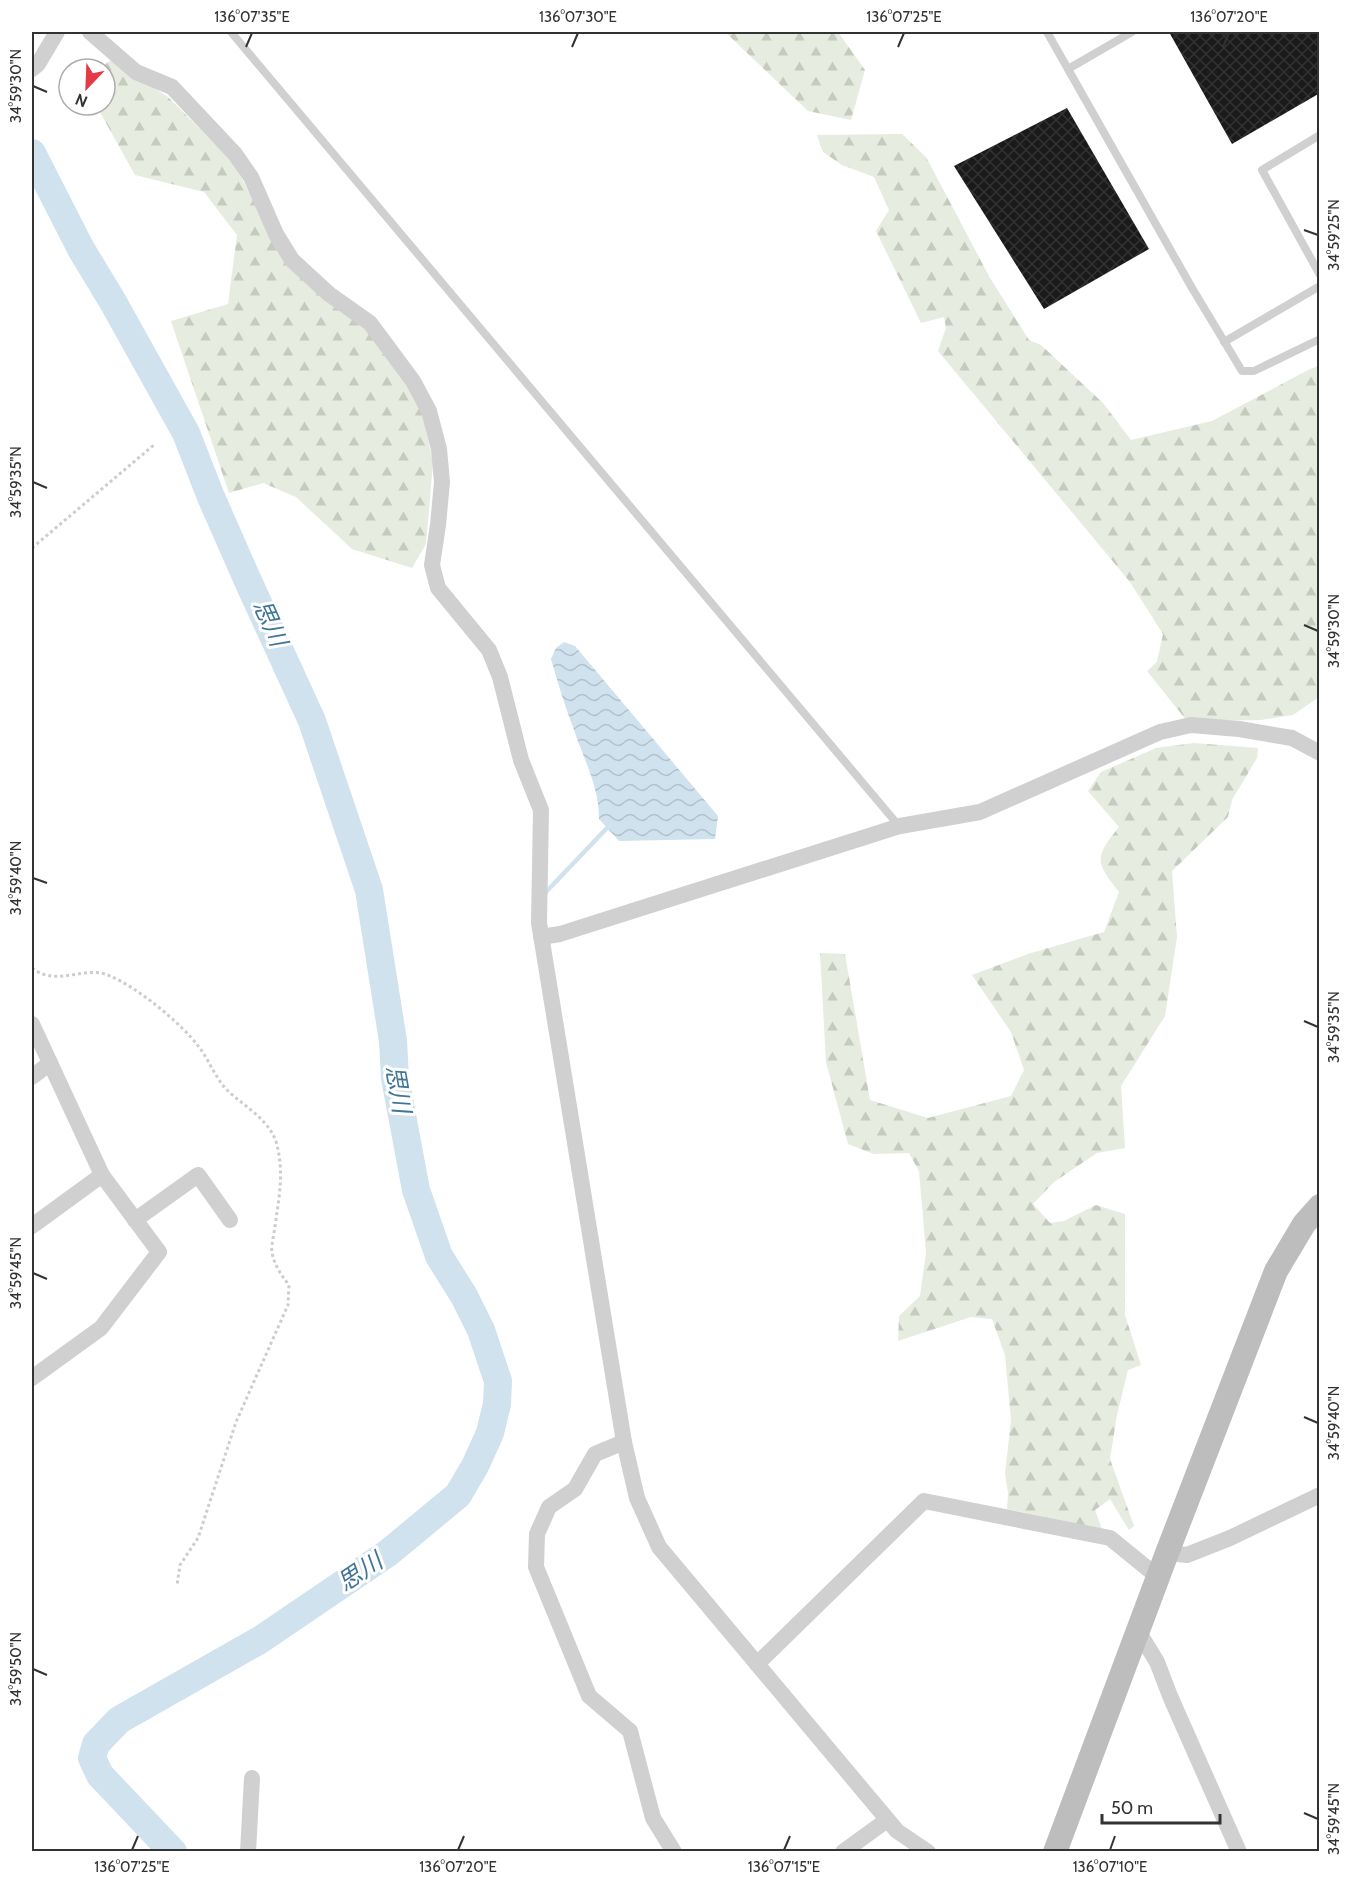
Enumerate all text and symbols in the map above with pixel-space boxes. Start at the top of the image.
text: 136°07'35"E [214,8,290,26]
text: 136°07'30"E [539,8,617,26]
text: 136°07'25"E [866,8,942,26]
text: 136°07'20"E [1190,8,1268,26]
text: 34°59'30"N [7,49,25,123]
north arrow [57,57,117,117]
text: N [72,89,90,111]
text: 34°59'25"N [1325,199,1343,271]
text: 34°59'35"N [7,446,25,518]
text: 34°59'30"N [1325,594,1343,668]
water label: 思川 [247,595,295,653]
text: 34°59'40"N [7,841,25,915]
text: 34°59'35"N [1325,991,1343,1063]
water label: 思川 [380,1063,417,1118]
text: 34°59'45"N [7,1237,25,1309]
text: 34°59'40"N [1325,1386,1343,1460]
water label: 思川 [332,1544,390,1597]
text: 34°59'50"N [7,1632,25,1706]
text: 34°59'45"N [1325,1783,1343,1855]
scale bar [1102,1787,1220,1825]
text: 50 m [1111,1797,1153,1819]
text: 136°07'25"E [94,1858,170,1876]
text: 136°07'20"E [419,1858,497,1876]
text: 136°07'15"E [748,1858,820,1876]
text: 136°07'10"E [1073,1858,1147,1876]

